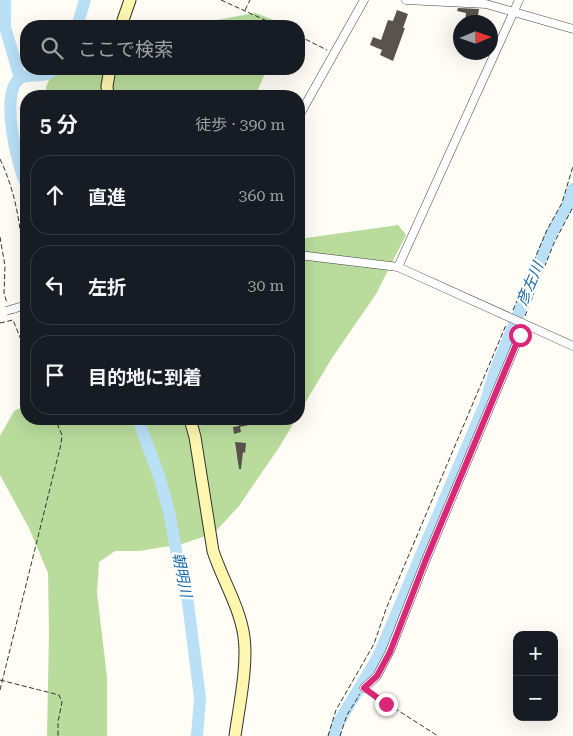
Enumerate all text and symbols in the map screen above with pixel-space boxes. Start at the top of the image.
north arrow [453,15,498,60]
search box [20,20,305,75]
icon: search [38,34,66,62]
text: ここで検索 [78,38,173,61]
text: 5 分 [40,113,78,137]
text: 徒歩 · 390 m [195,115,285,134]
icon: ahead [41,181,69,209]
text: 直進 [88,186,126,209]
text: 360 m [238,186,284,205]
water label: 彦左川 [513,258,548,308]
icon: left [41,271,69,299]
text: 左折 [88,276,126,299]
text: 30 m [247,276,284,295]
route start [509,324,532,347]
icon: arrive [41,361,69,389]
text: 目的地に到着 [88,366,202,389]
water label: 朝明川 [169,551,196,601]
map controls [513,631,558,721]
button: + [513,631,558,676]
button: − [513,676,558,721]
route end [375,693,398,716]

